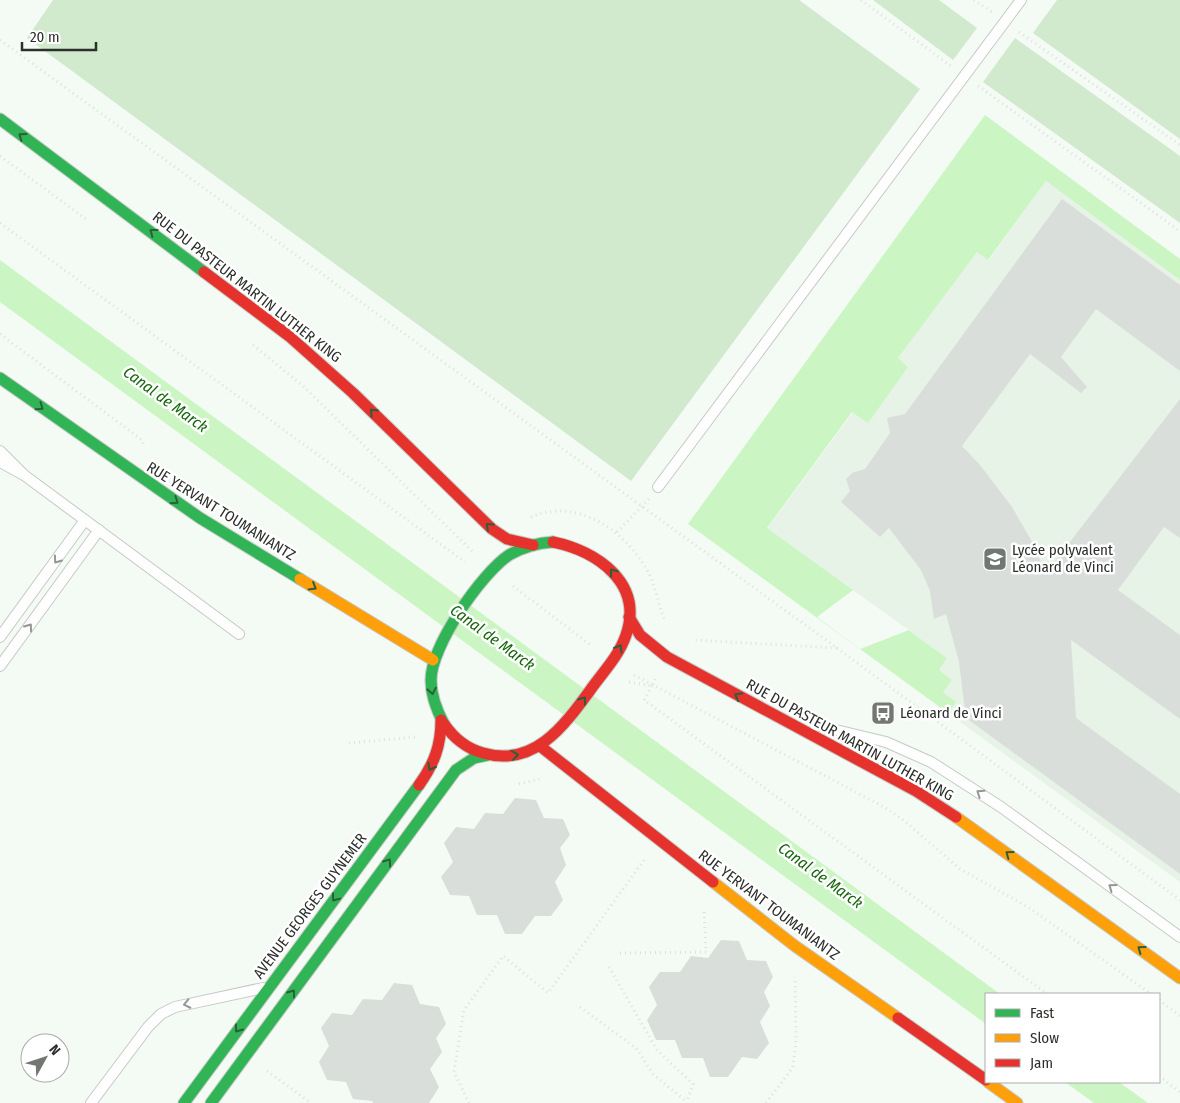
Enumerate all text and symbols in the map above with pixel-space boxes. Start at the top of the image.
scale bar [22,20,96,52]
text: 20 m [30,28,60,46]
one-way arrow [19,133,28,141]
street label: RUE DU PASTEUR MARTIN LUTHER KING [149,208,345,366]
one-way arrow [149,229,159,238]
water label: Canal de Marck [120,362,212,436]
one-way arrow [34,401,44,410]
one-way arrow [370,409,379,418]
street label: RUE YERVANT TOUMANIANTZ [143,458,299,564]
one-way arrow [170,495,179,505]
one-way arrow [486,522,495,531]
place label: Lycée polyvalent Léonard de Vinci [1012,541,1114,576]
school or university icon: Lycée polyvalent Léonard de Vinci [982,546,1008,572]
one-way arrow [54,554,63,564]
one-way arrow [609,569,618,578]
one-way arrow [308,580,317,590]
water label: Canal de Marck [447,600,539,674]
one-way arrow [23,624,31,633]
one-way arrow [613,644,623,653]
street label: RUE DU PASTEUR MARTIN LUTHER KING [743,675,957,805]
one-way arrow [426,687,436,695]
one-way arrow [735,692,744,702]
one-way arrow [577,696,586,706]
bus stop icon: Léonard de Vinci [870,700,896,726]
place label: Léonard de Vinci [900,704,1002,722]
one-way arrow [510,750,519,760]
one-way arrow [427,761,437,770]
one-way arrow [976,790,986,799]
street label: AVENUE GEORGES GUYNEMER [250,830,370,982]
water label: Canal de Marck [775,838,867,912]
street label: RUE YERVANT TOUMANIANTZ [695,846,843,964]
one-way arrow [1005,851,1015,860]
one-way arrow [382,858,391,868]
one-way arrow [1108,884,1118,893]
one-way arrow [332,892,341,902]
one-way arrow [1137,946,1146,956]
one-way arrow [286,989,295,999]
legend [985,993,1160,1083]
one-way arrow [182,998,191,1009]
text: Fast [1030,1004,1054,1022]
one-way arrow [236,1023,244,1032]
text: Slow [1030,1029,1059,1047]
north arrow [20,1033,70,1083]
text: N [45,1041,64,1059]
text: Jam [1030,1054,1053,1072]

